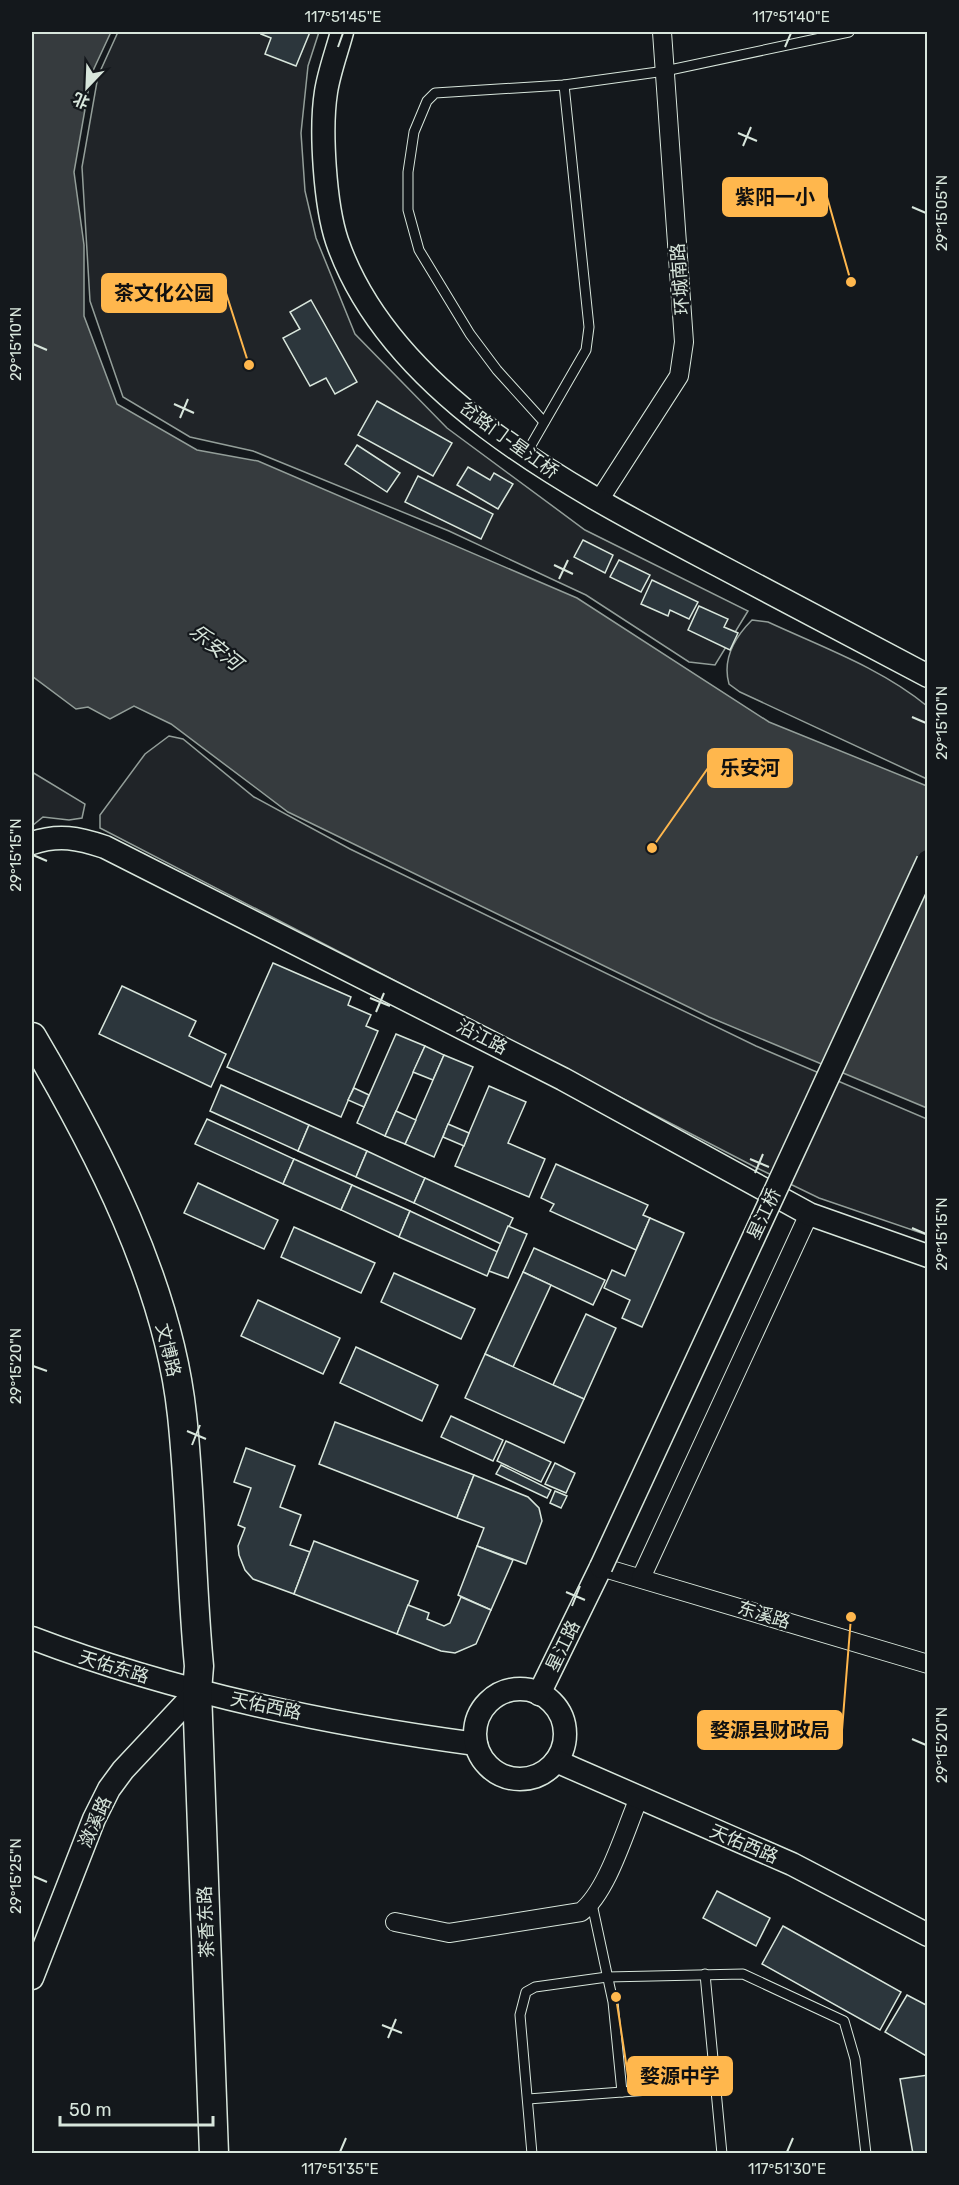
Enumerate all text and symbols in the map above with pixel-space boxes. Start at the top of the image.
text: 117°51'45"E [305,8,381,26]
text: 117°51'40"E [752,8,830,26]
north arrow [57,57,117,117]
text: 北 [70,88,92,112]
text: 29°15'05"N [933,175,951,251]
callout: 紫阳一小 [723,178,827,216]
text: 紫阳一小 [735,185,815,209]
street label: 环城南路 [667,242,693,316]
callout: 茶文化公园 [102,274,226,312]
text: 茶文化公园 [114,281,214,305]
text: 29°15'10"N [7,307,25,381]
street label: 岔路门-星江桥 [455,397,563,483]
water label: 乐安河 [185,619,250,678]
text: 29°15'10"N [933,686,951,760]
callout: 乐安河 [708,749,792,787]
text: 乐安河 [720,756,780,780]
text: 29°15'15"N [7,818,25,892]
street label: 沿江路 [453,1015,511,1059]
street label: 星江桥 [743,1185,785,1243]
text: 29°15'15"N [933,1197,951,1271]
street label: 文博路 [151,1321,185,1379]
text: 29°15'20"N [7,1328,25,1404]
street label: 东溪路 [735,1597,793,1633]
street label: 星江路 [541,1617,585,1675]
street label: 天佑东路 [76,1646,152,1688]
street label: 天佑西路 [228,1688,304,1724]
text: 29°15'20"N [933,1707,951,1783]
callout: 婺源县财政局 [698,1711,842,1749]
text: 婺源县财政局 [710,1718,830,1742]
street label: 潋溪路 [74,1793,116,1851]
street label: 天佑西路 [707,1820,781,1868]
text: 29°15'25"N [7,1838,25,1914]
street label: 茶香东路 [194,1886,218,1958]
callout: 婺源中学 [628,2057,732,2095]
text: 婺源中学 [640,2064,720,2088]
scale bar [60,2089,213,2127]
text: 50 m [69,2099,112,2121]
text: 117°51'35"E [301,2160,379,2178]
text: 117°51'30"E [748,2160,826,2178]

